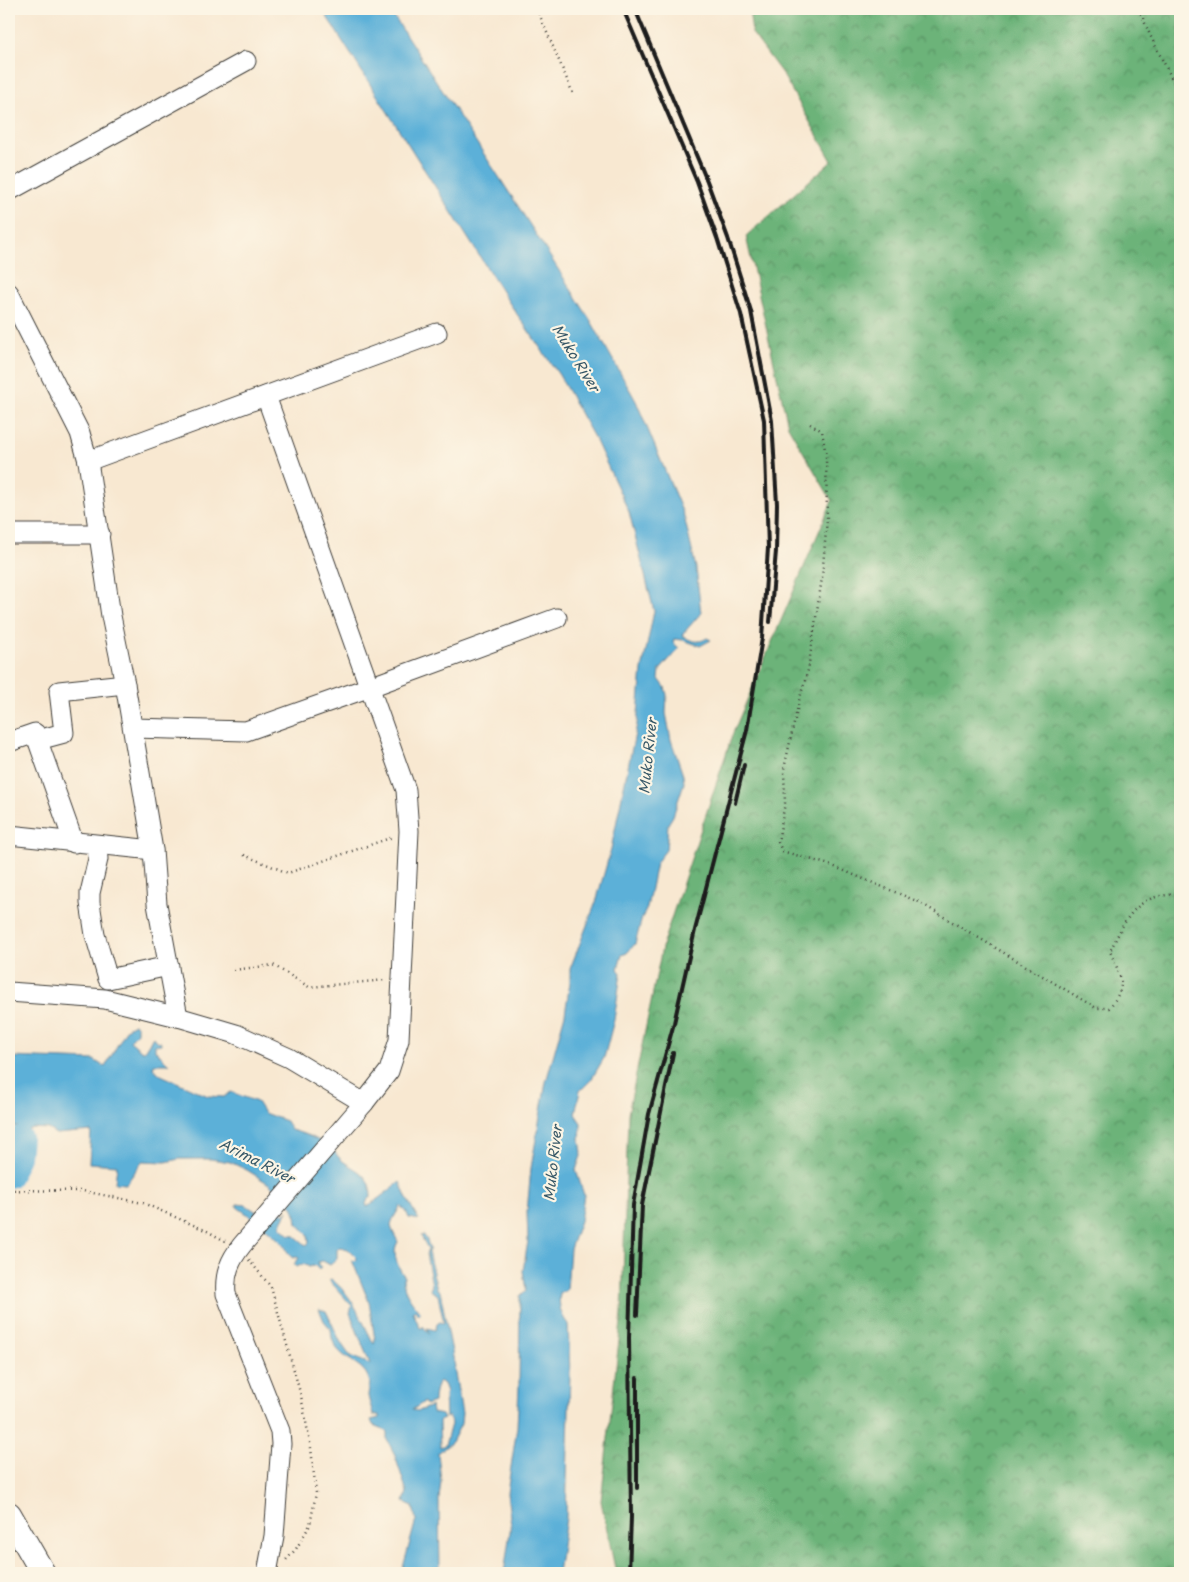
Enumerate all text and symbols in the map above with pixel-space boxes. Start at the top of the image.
water label: Muko River [547,320,606,397]
water label: Muko River [633,716,662,795]
water label: Muko River [538,1123,567,1202]
water label: Arima River [216,1133,300,1189]

